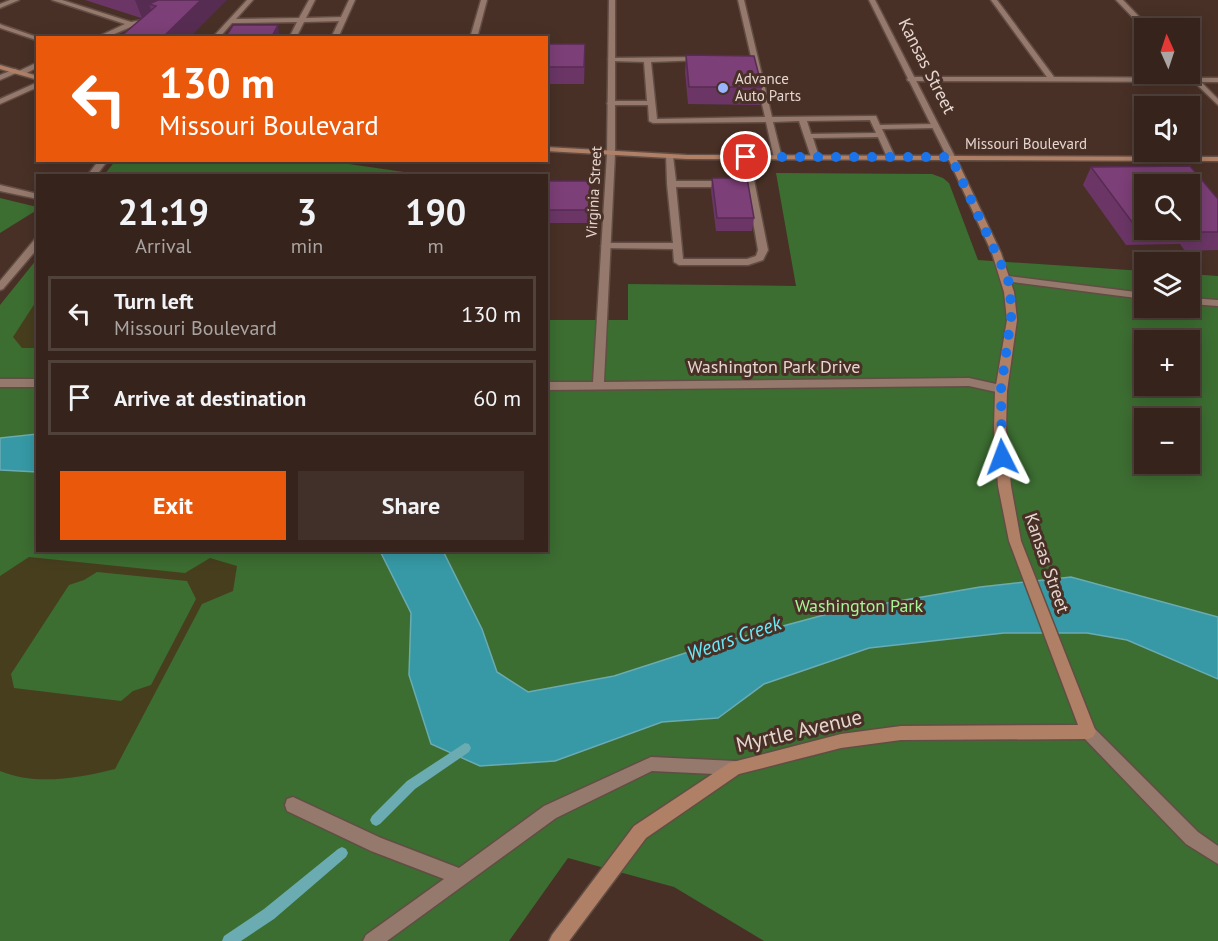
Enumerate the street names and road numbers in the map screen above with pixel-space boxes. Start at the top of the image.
street label: Kansas Street [894,14,961,117]
street label: Missouri Boulevard [965,134,1087,153]
street label: Virginia Street [582,146,605,239]
street label: Washington Park Drive [688,355,860,378]
street label: Kansas Street [1020,510,1075,616]
street label: Myrtle Avenue [733,703,865,758]

